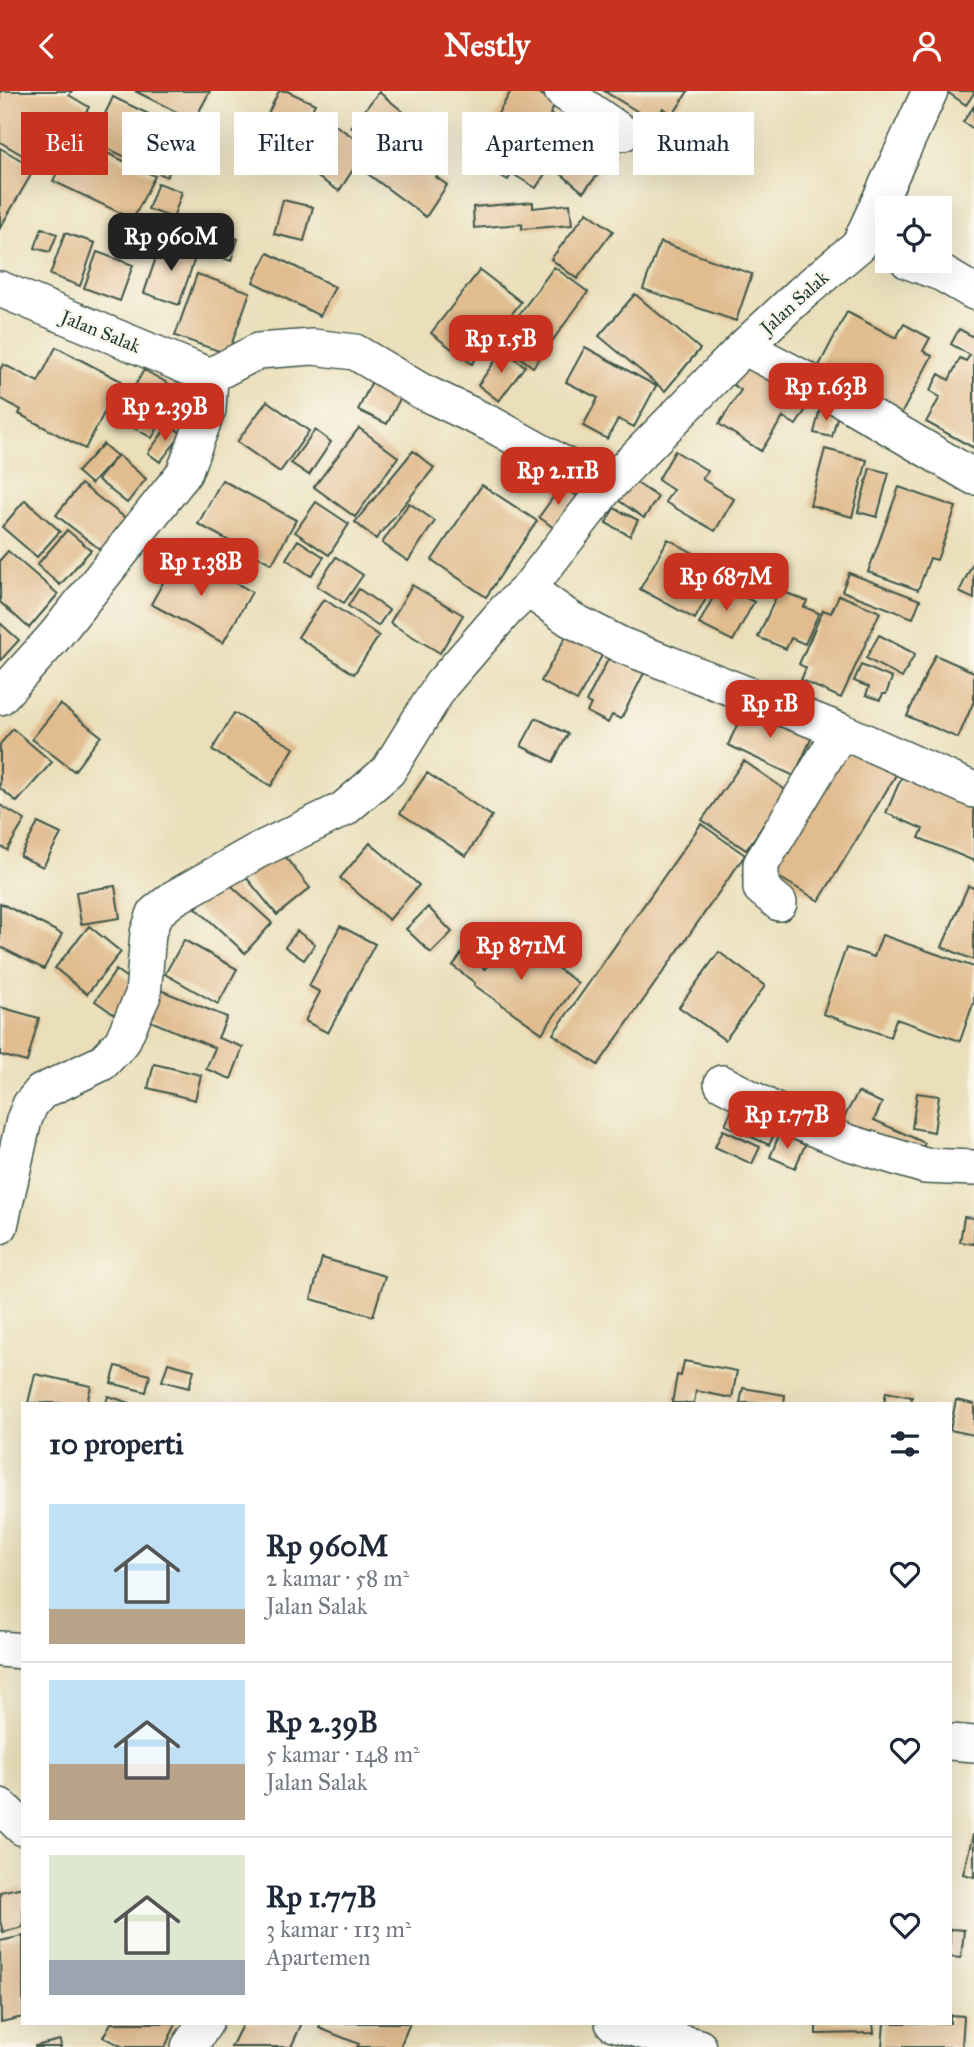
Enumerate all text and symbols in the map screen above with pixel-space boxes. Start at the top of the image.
text: Nestly [444,26,530,65]
icon: back [28,27,66,65]
icon: person [908,27,946,65]
chip: Beli [21,112,108,175]
chip: Sewa [122,112,220,175]
chip: Filter [234,112,338,175]
chip: Baru [352,112,448,175]
chip: Apartemen [462,112,619,175]
chip: Rumah [633,112,754,175]
map controls [875,196,952,273]
button: locate [875,196,952,273]
pin: Rp 960M [106,213,236,273]
text: Rp 960M [124,222,218,250]
street label: Jalan Salak [754,266,834,341]
street label: Jalan Salak [55,304,144,359]
pin: Rp 1.5B [436,315,566,375]
text: Rp 1.5B [465,324,537,352]
pin: Rp 1.63B [754,363,898,423]
text: Rp 1.63B [785,372,867,400]
pin: Rp 2.39B [93,383,237,443]
text: Rp 2.39B [122,392,208,420]
pin: Rp 2.11B [486,447,630,507]
text: Rp 2.11B [517,456,599,484]
pin: Rp 1.38B [129,539,273,598]
text: Rp 1.38B [159,547,243,575]
pin: Rp 687M [661,553,791,613]
text: Rp 687M [680,562,772,590]
pin: Rp 1B [721,681,819,740]
text: Rp 1B [742,689,798,717]
pin: Rp 871M [456,923,586,982]
text: Rp 871M [476,931,566,959]
pin: Rp 1.77B [715,1091,859,1151]
text: Rp 1.77B [745,1100,829,1128]
icon: filters [886,1425,924,1463]
text: 10 properti [49,1426,184,1462]
text: Rp 960M [266,1528,388,1564]
icon: home [105,1532,189,1616]
icon: heart [886,1555,924,1593]
text: 2 kamar · 58 m² [266,1564,409,1592]
text: Jalan Salak [266,1592,367,1620]
text: Rp 2.39B [266,1704,378,1740]
icon: home [105,1708,189,1792]
icon: heart [886,1731,924,1769]
text: 5 kamar · 148 m² [266,1740,420,1768]
text: Jalan Salak [266,1768,367,1796]
text: Rp 1.77B [266,1879,377,1915]
icon: home [105,1883,189,1967]
icon: heart [886,1906,924,1944]
text: 3 kamar · 113 m² [266,1915,411,1943]
text: Apartemen [266,1943,370,1971]

